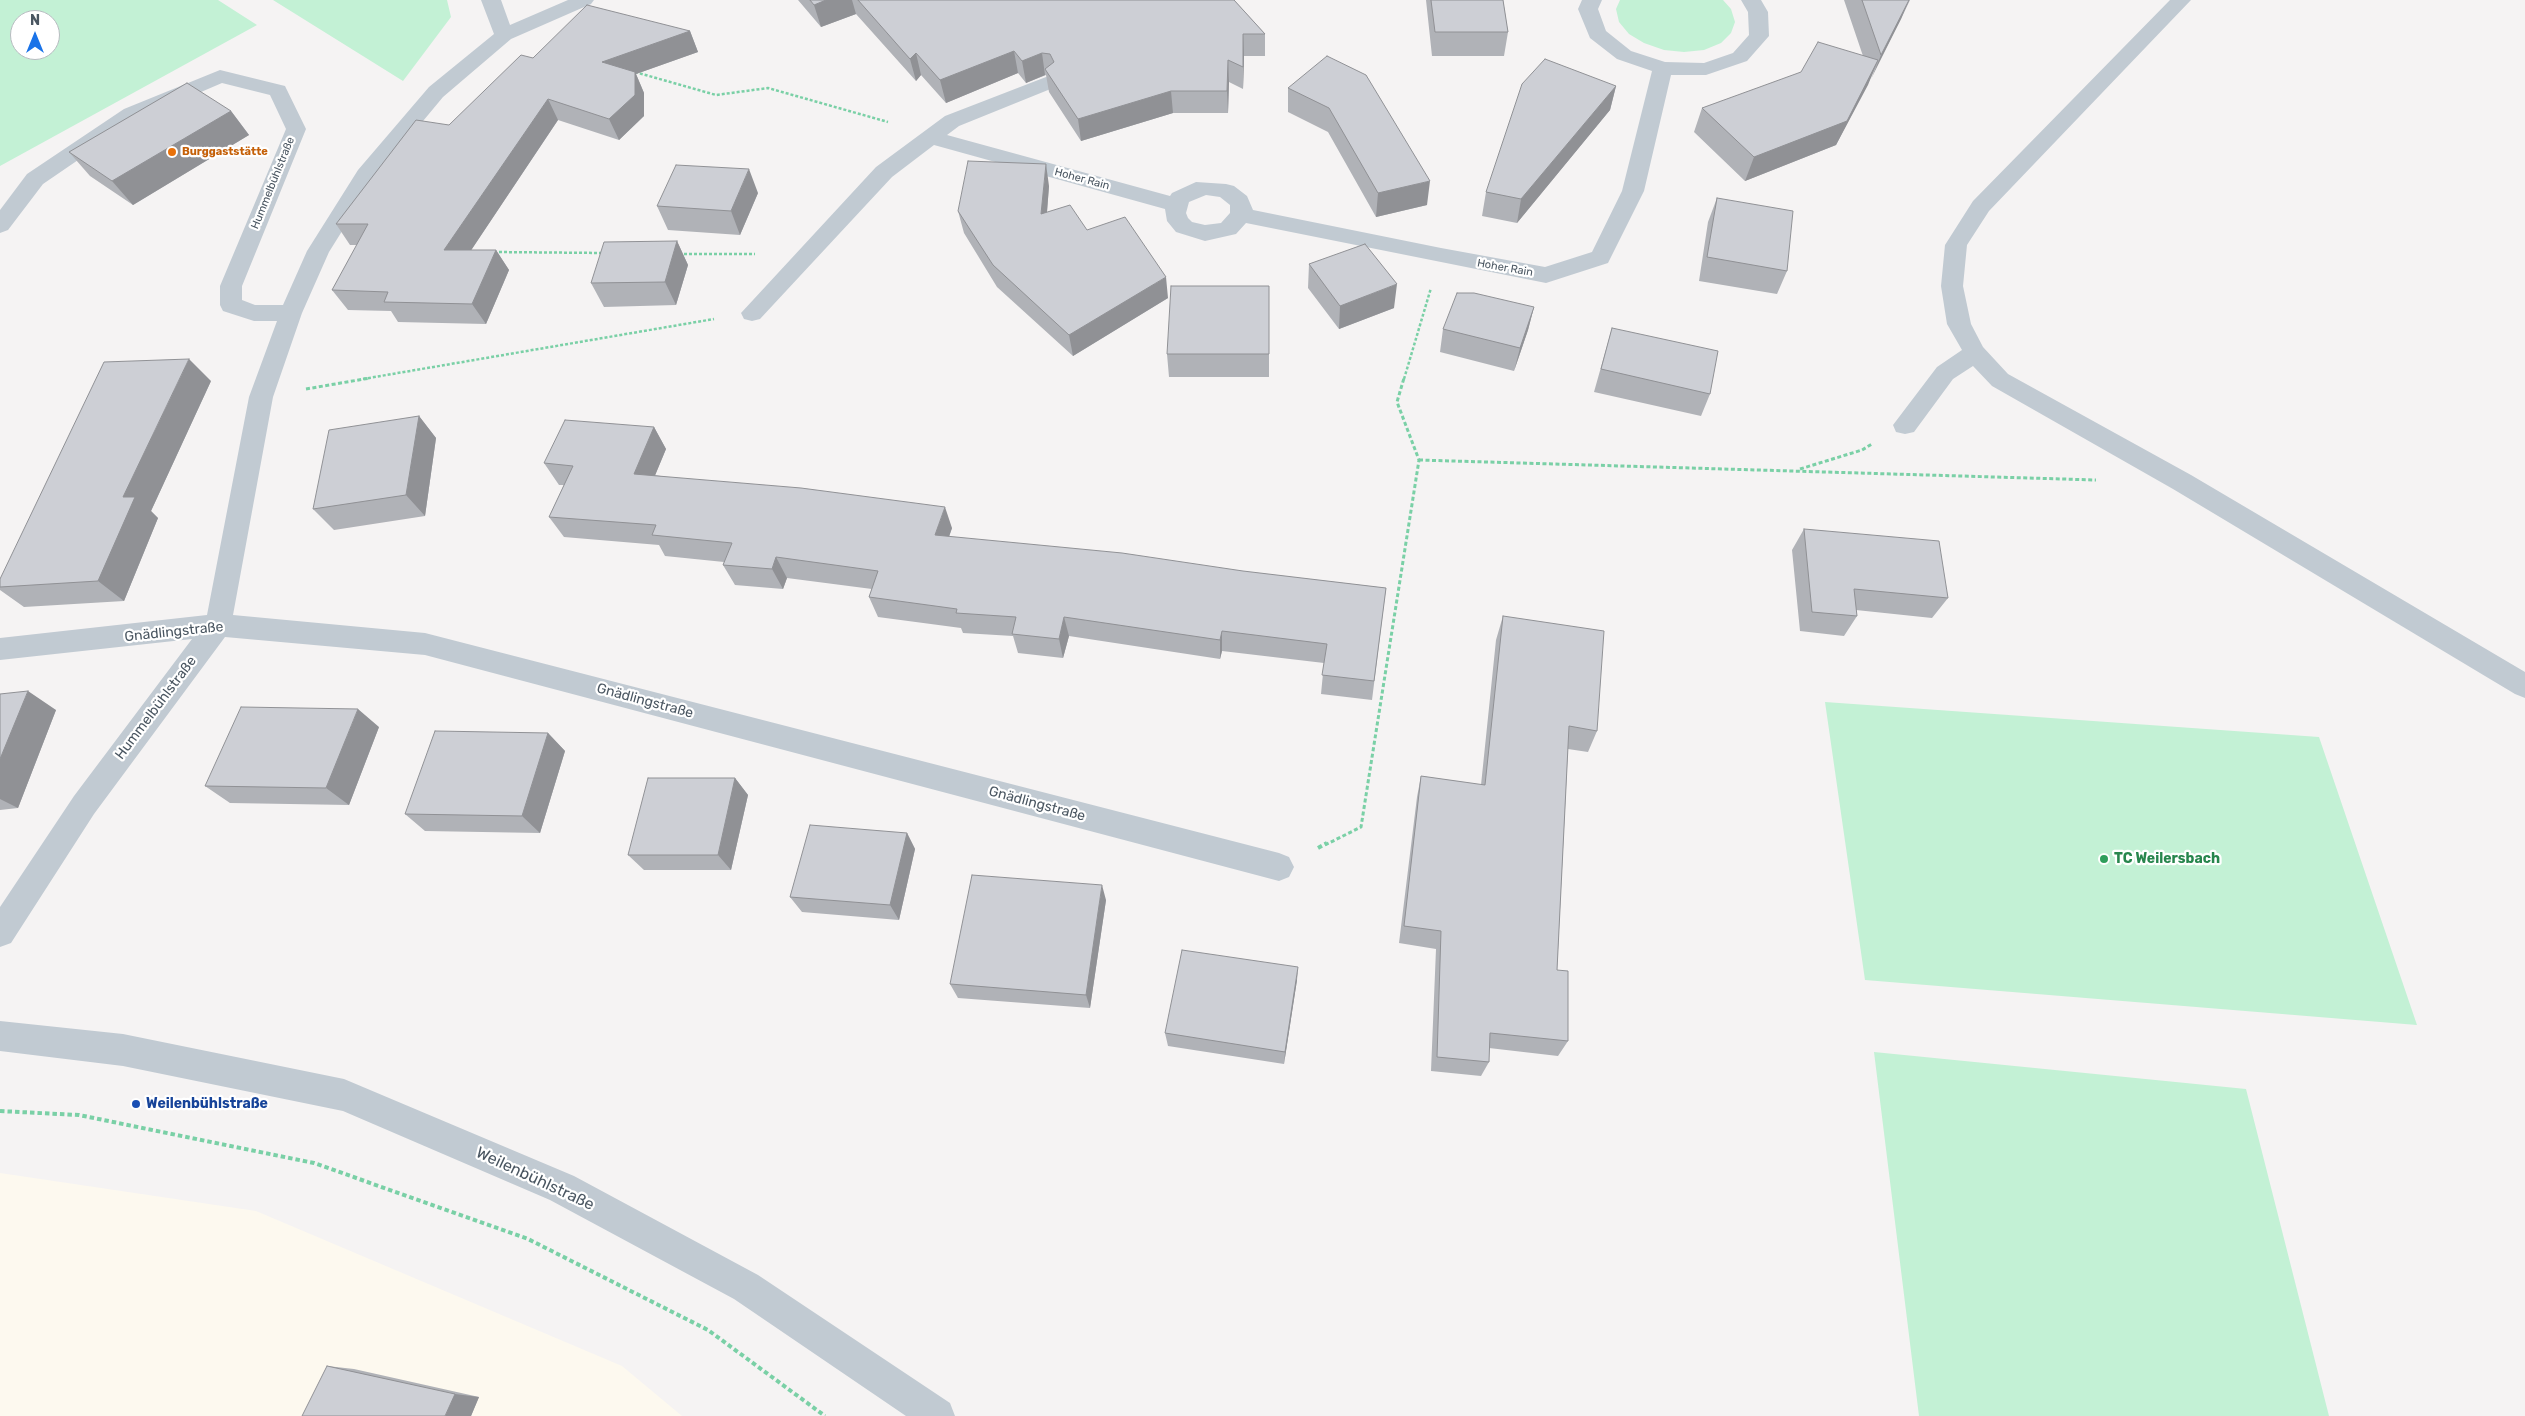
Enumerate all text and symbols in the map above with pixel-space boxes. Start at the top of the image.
north arrow [10,10,60,60]
text: N [30,12,40,29]
street label: Hummelbühlstraße [249,135,297,231]
place label: Burggaststätte [182,145,268,159]
marker: Burggaststätte [166,146,178,158]
street label: Hoher Rain [1053,165,1111,193]
street label: Hoher Rain [1476,257,1534,279]
street label: Gnädlingstraße [124,618,224,646]
street label: Hummelbühlstraße [112,653,200,763]
street label: Gnädlingstraße [595,680,695,722]
street label: Gnädlingstraße [987,783,1087,825]
place label: TC Weilersbach [2114,851,2220,867]
marker: TC Weilersbach [2098,853,2110,865]
place label: Weilenbühlstraße [146,1096,268,1112]
marker: Weilenbühlstraße [130,1098,142,1110]
street label: Weilenbühlstraße [473,1143,597,1215]

